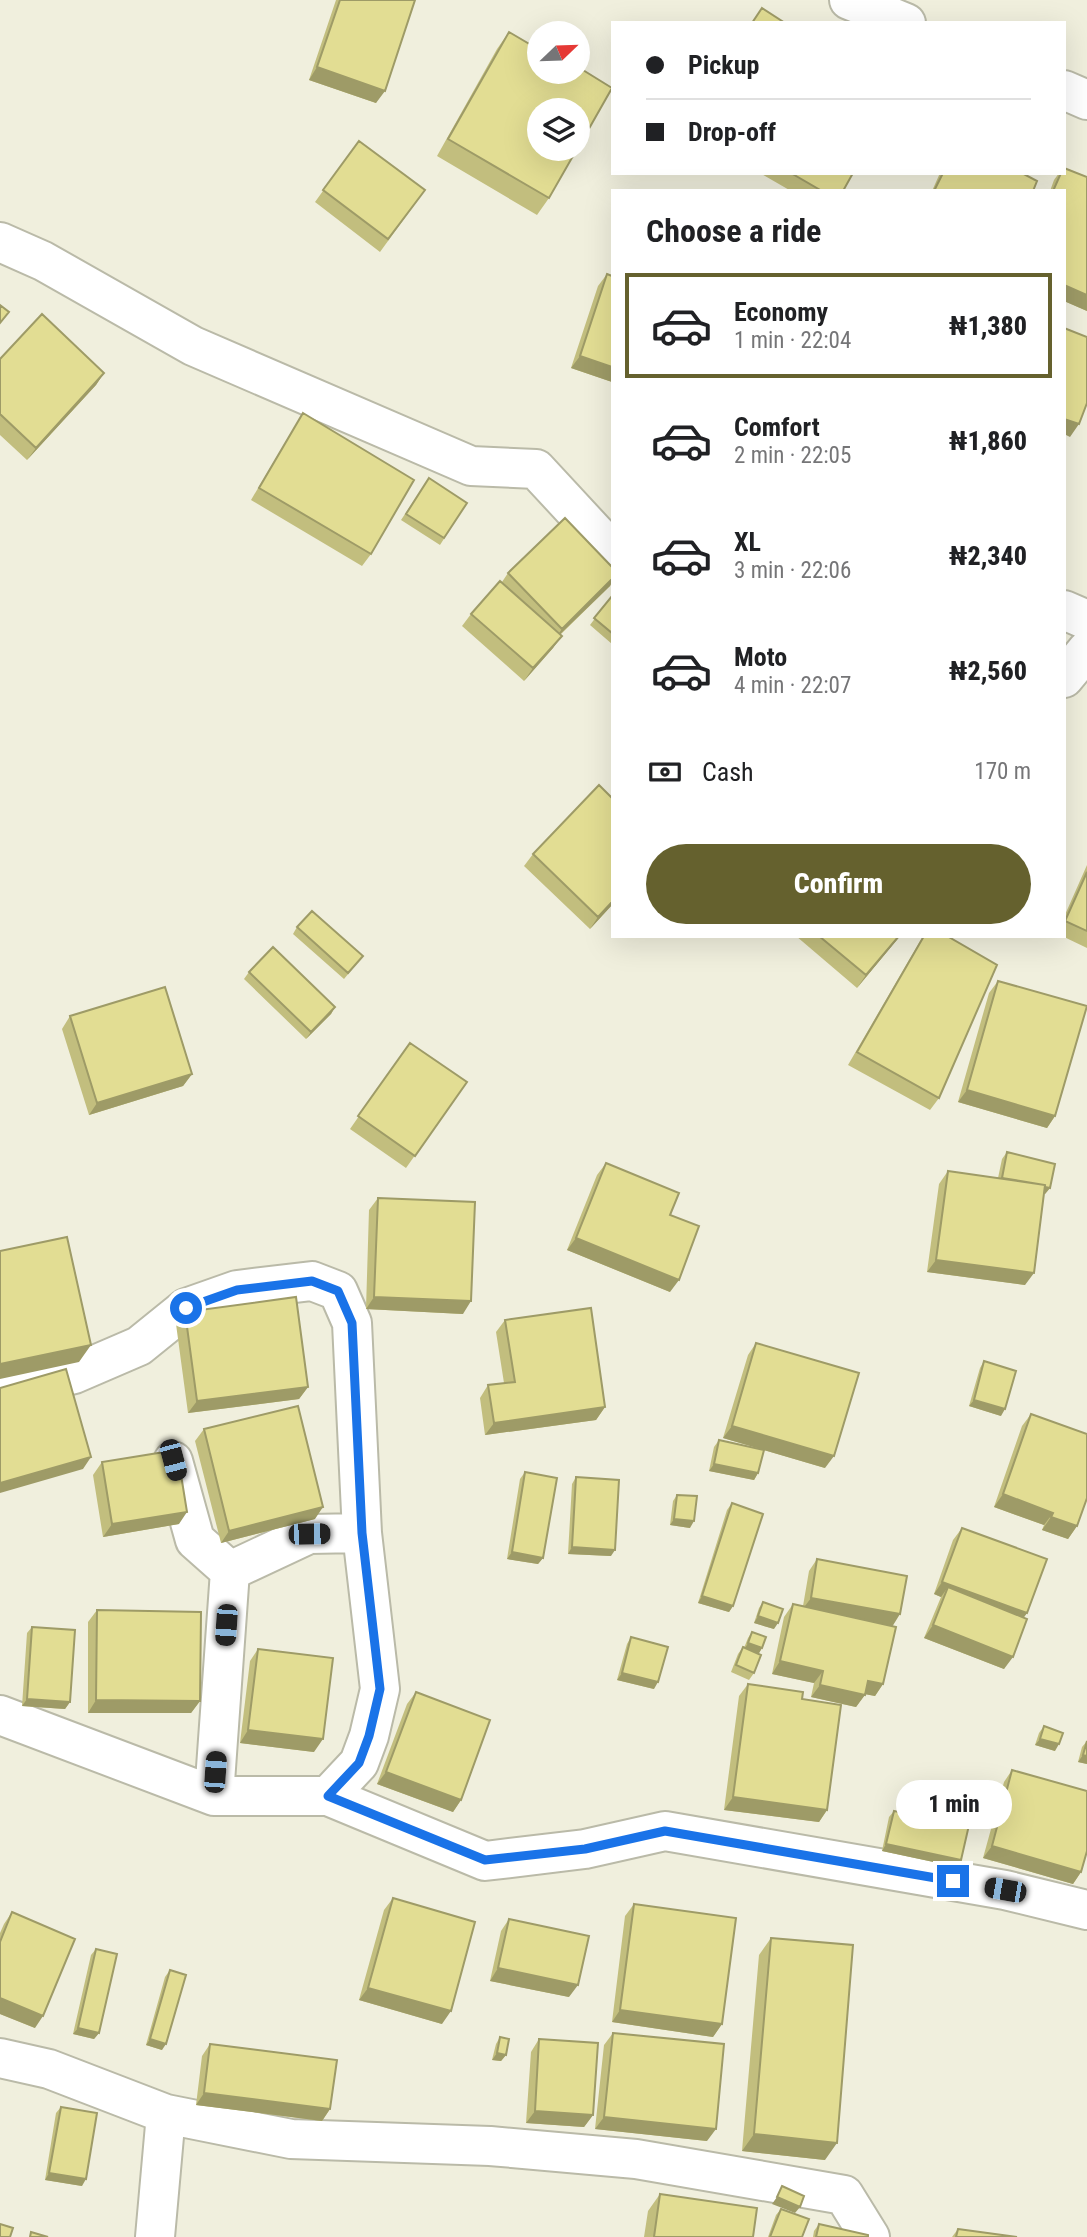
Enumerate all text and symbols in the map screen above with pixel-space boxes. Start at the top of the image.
north arrow [527,21,590,84]
map controls [527,21,590,161]
text: Pickup [688,50,759,80]
button: layers [527,98,590,161]
text: Drop-off [688,117,776,147]
text: Choose a ride [646,212,821,250]
icon: car [650,294,713,357]
text: Economy [734,297,828,327]
text: ₦1,380 [949,311,1027,341]
text: 1 min · 22:04 [734,327,851,354]
icon: car [650,409,713,472]
text: Comfort [734,412,820,442]
text: ₦1,860 [949,426,1027,456]
text: 2 min · 22:05 [734,442,851,469]
icon: car [650,524,713,587]
text: XL [734,527,761,557]
text: ₦2,340 [949,541,1027,571]
text: 3 min · 22:06 [734,557,851,584]
icon: car [650,639,713,702]
text: Moto [734,642,787,672]
text: ₦2,560 [949,656,1027,686]
text: 4 min · 22:07 [734,672,851,699]
icon: cash [646,753,684,791]
text: Cash [702,757,754,787]
text: 170 m [974,758,1031,785]
button: Confirm [646,844,1031,924]
route start [170,1292,202,1324]
car [158,1437,189,1483]
car [288,1523,331,1545]
car [215,1603,238,1647]
car [204,1750,227,1794]
callout: 1 min [895,1780,1011,1828]
text: 1 min [928,1791,980,1818]
route end [937,1865,969,1897]
car [983,1876,1028,1904]

